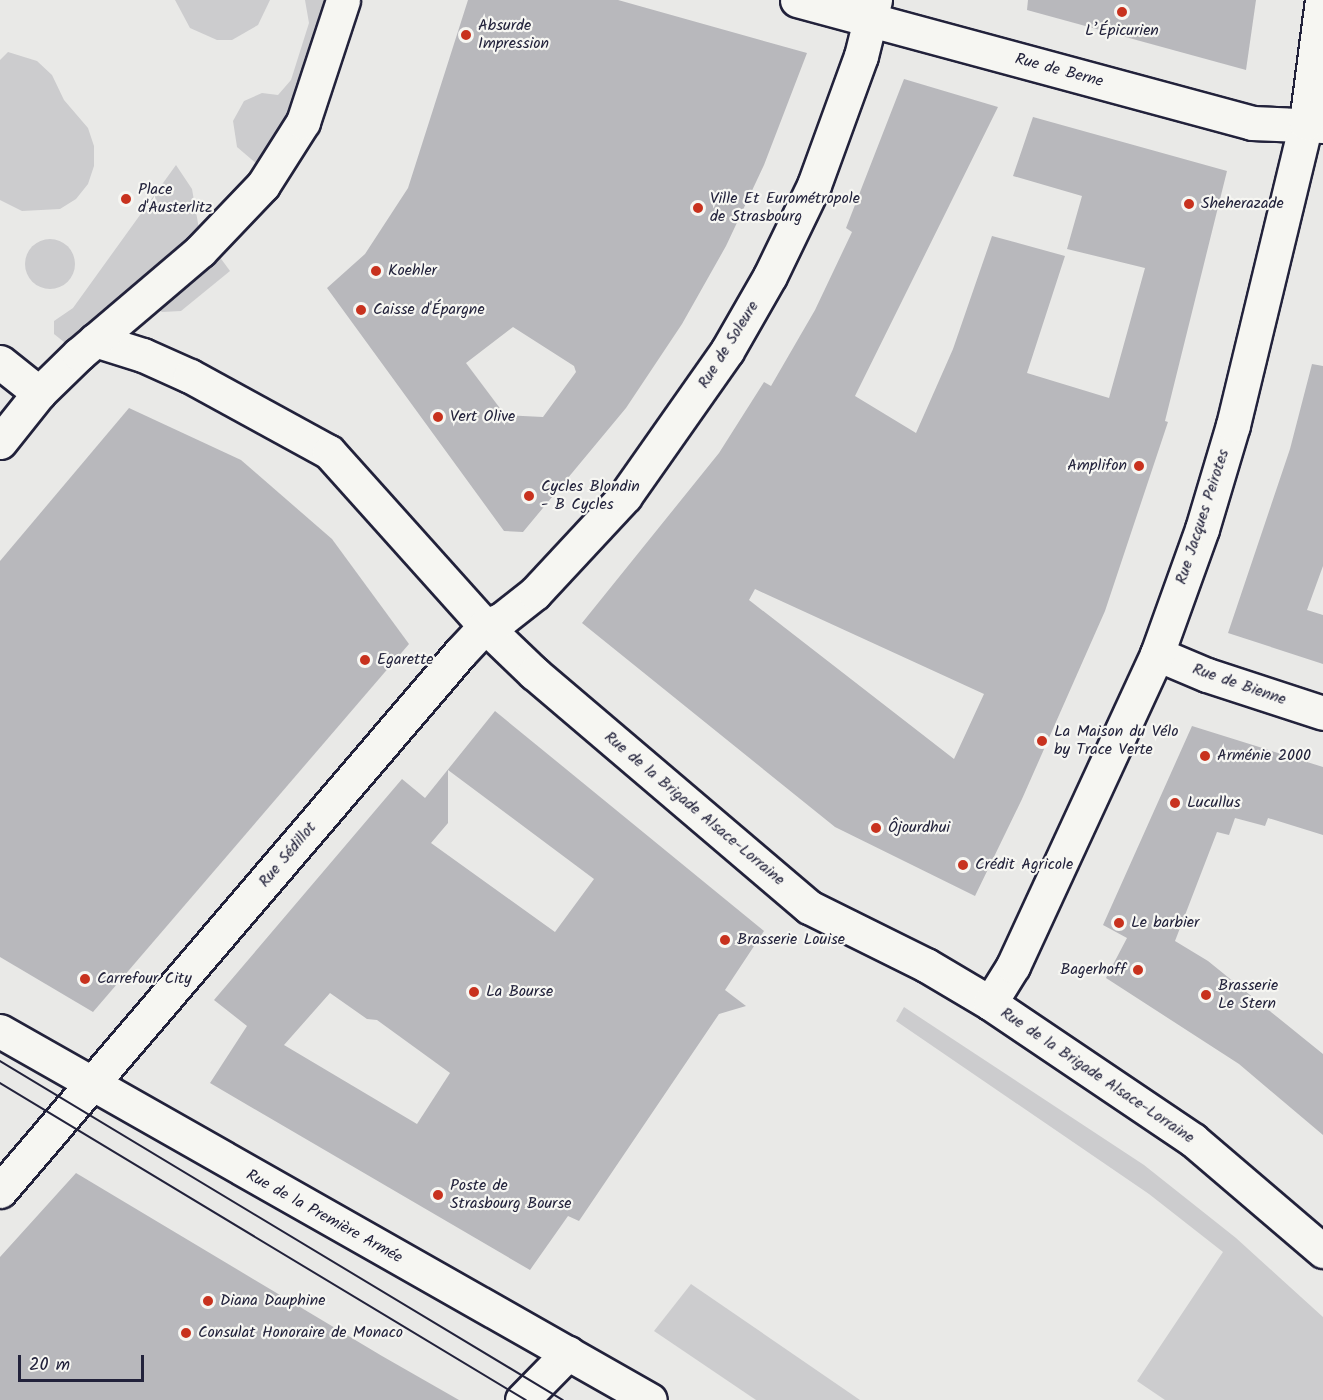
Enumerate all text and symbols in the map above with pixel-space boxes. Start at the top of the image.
marker: L’Épicurien [1115,5,1129,19]
place label: Absurde Impression [478,16,549,54]
place label: L’Épicurien [1085,21,1159,41]
marker: Absurde Impression [459,28,473,42]
street label: Rue de Berne [1013,50,1105,92]
place label: Place d'Austerlitz [138,180,212,218]
place label: Ville Et Eurométropole de Strasbourg [710,189,860,227]
marker: Place d'Austerlitz [119,192,133,206]
place label: Sheherazade [1201,194,1284,214]
marker: Sheherazade [1182,197,1196,211]
marker: Ville Et Eurométropole de Strasbourg [691,201,705,215]
place label: Koehler [388,261,437,281]
marker: Koehler [369,264,383,278]
street label: Rue de Soleure [695,298,763,392]
place label: Caisse d'Épargne [373,300,485,320]
marker: Caisse d'Épargne [354,303,368,317]
place label: Vert Olive [450,407,515,427]
marker: Vert Olive [431,410,445,424]
street label: Rue Jacques Peirotes [1172,447,1234,587]
place label: Amplifon [1067,456,1127,476]
marker: Amplifon [1132,459,1146,473]
place label: Cycles Blondin - B Cycles [541,477,640,515]
marker: Cycles Blondin - B Cycles [522,489,536,503]
place label: Egarette [377,650,434,670]
marker: Egarette [358,653,372,667]
street label: Rue de Bienne [1190,660,1288,710]
place label: La Maison du Vélo by Trace Verte [1054,722,1178,760]
street label: Rue de la Brigade Alsace-Lorraine [600,728,788,890]
marker: La Maison du Vélo by Trace Verte [1035,734,1049,748]
place label: Arménie 2000 [1217,746,1311,766]
marker: Arménie 2000 [1198,749,1212,763]
place label: Lucullus [1187,793,1241,813]
marker: Lucullus [1168,796,1182,810]
street label: Rue Sédillot [255,818,321,892]
place label: Ôjourdhui [888,818,950,838]
marker: Ôjourdhui [869,821,883,835]
place label: Crédit Agricole [975,855,1073,875]
marker: Crédit Agricole [956,858,970,872]
place label: Le barbier [1131,913,1199,933]
marker: Le barbier [1112,916,1126,930]
place label: Brasserie Louise [737,930,845,950]
marker: Brasserie Louise [718,933,732,947]
place label: Bagerhoff [1060,960,1126,980]
marker: Bagerhoff [1131,963,1145,977]
place label: Carrefour City [97,969,192,989]
marker: Carrefour City [78,972,92,986]
place label: Brasserie Le Stern [1218,976,1278,1014]
place label: La Bourse [486,982,553,1002]
marker: La Bourse [467,985,481,999]
marker: Brasserie Le Stern [1199,988,1213,1002]
street label: Rue de la Brigade Alsace-Lorraine [997,1004,1197,1148]
street label: Rue de la Première Armée [243,1166,405,1268]
place label: Poste de Strasbourg Bourse [450,1176,571,1214]
marker: Poste de Strasbourg Bourse [431,1188,445,1202]
place label: Diana Dauphine [220,1291,325,1311]
marker: Diana Dauphine [201,1294,215,1308]
place label: Consulat Honoraire de Monaco [198,1323,403,1343]
marker: Consulat Honoraire de Monaco [179,1326,193,1340]
scale bar [21,1343,147,1381]
text: 20 m [29,1351,70,1380]

